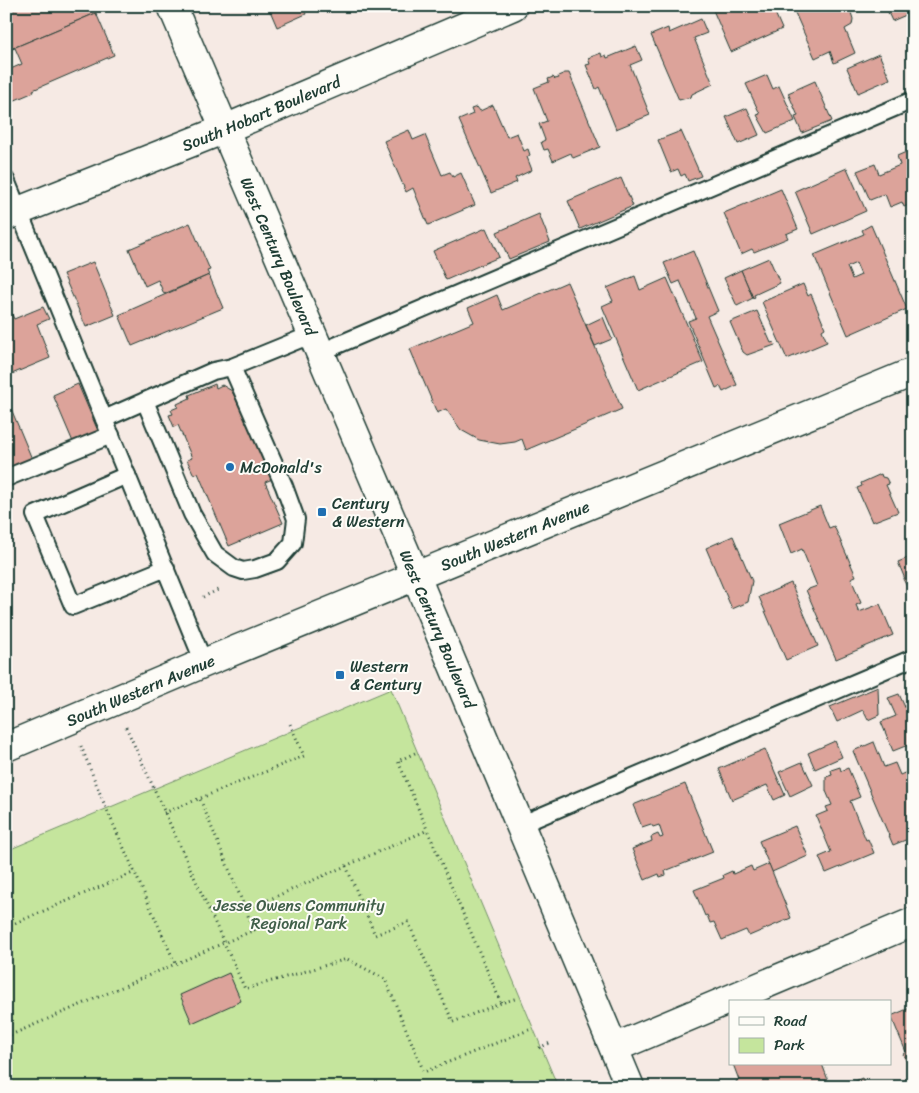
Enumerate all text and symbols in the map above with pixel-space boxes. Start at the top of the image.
street label: South Hobart Boulevard [177,67,347,160]
street label: West Century Boulevard [232,172,326,342]
place label: McDonald's [240,453,322,482]
marker: McDonald's [224,461,236,473]
place label: Century & Western [332,489,405,536]
street label: South Western Avenue [436,492,594,580]
marker: Century & Western [316,506,328,518]
street label: West Century Boulevard [391,545,485,715]
street label: South Western Avenue [62,646,220,735]
place label: Western & Century [350,652,422,699]
marker: Western & Century [334,669,346,681]
park label: Jesse Owens Community Regional Park [212,891,385,938]
legend [729,1000,892,1066]
text: Road [774,1008,807,1034]
text: Park [774,1032,805,1058]

